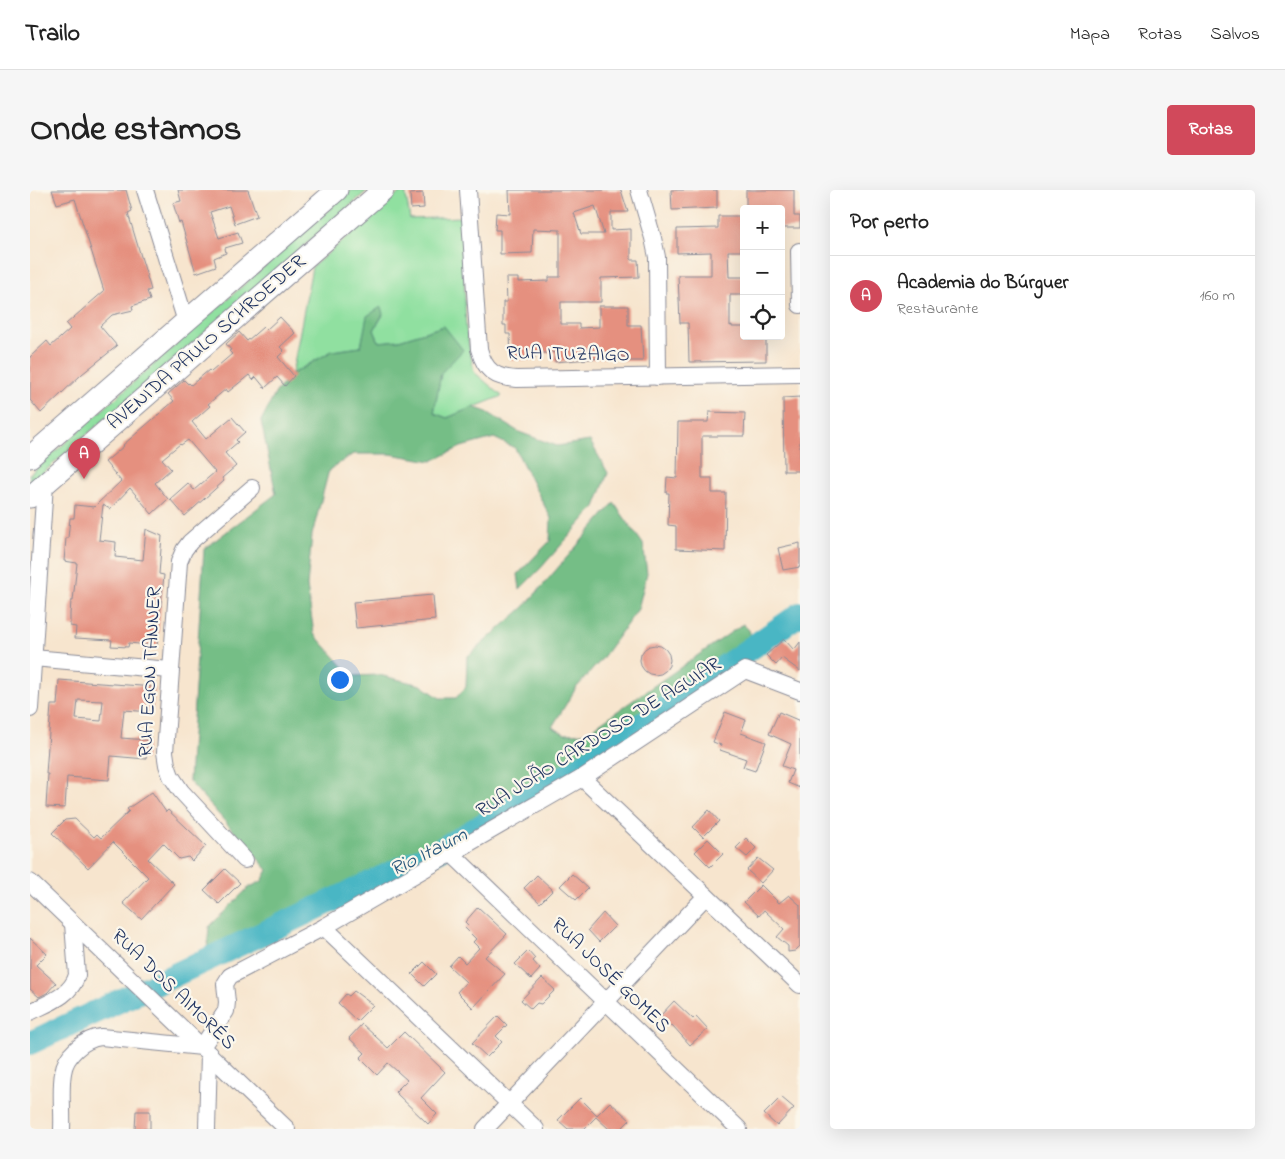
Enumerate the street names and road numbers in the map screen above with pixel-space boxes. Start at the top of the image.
street label: AVENIDA PAULO SCHROEDER [101,248,313,438]
street label: RUA ITUZAIGO [506,339,630,371]
street label: RUA EGON TANNER [132,585,170,758]
street label: RUA JOÃO CARDOSO DE AGUIAR [471,650,728,826]
street label: RUA JOSÉ GOMES [544,911,676,1041]
street label: RUA DOS AIMORÉS [104,923,242,1057]

